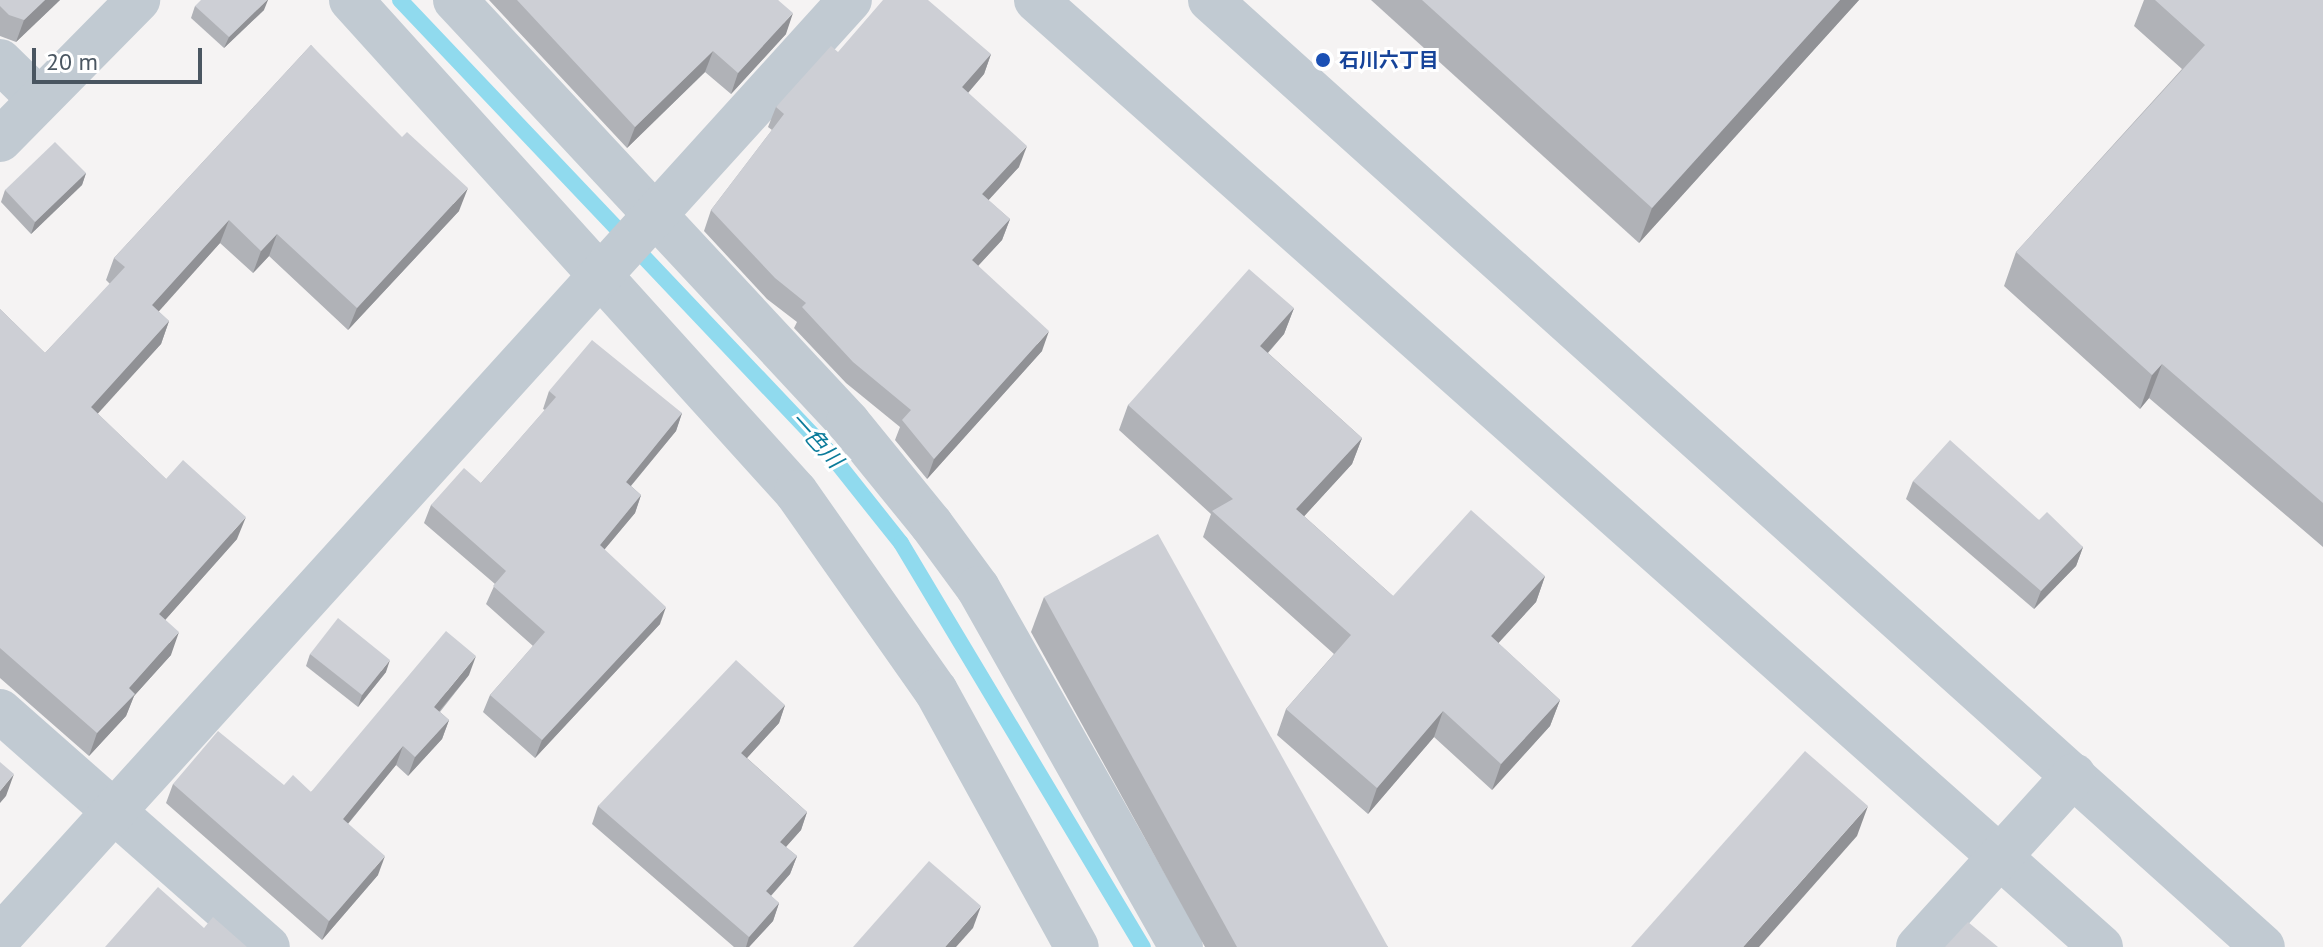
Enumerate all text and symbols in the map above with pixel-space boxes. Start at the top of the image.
scale bar [36,32,206,82]
text: 20 m [46,46,98,77]
place label: 石川六丁目 [1339,48,1439,72]
marker: 石川六丁目 [1314,51,1332,69]
water label: 一色川 [784,407,848,473]

